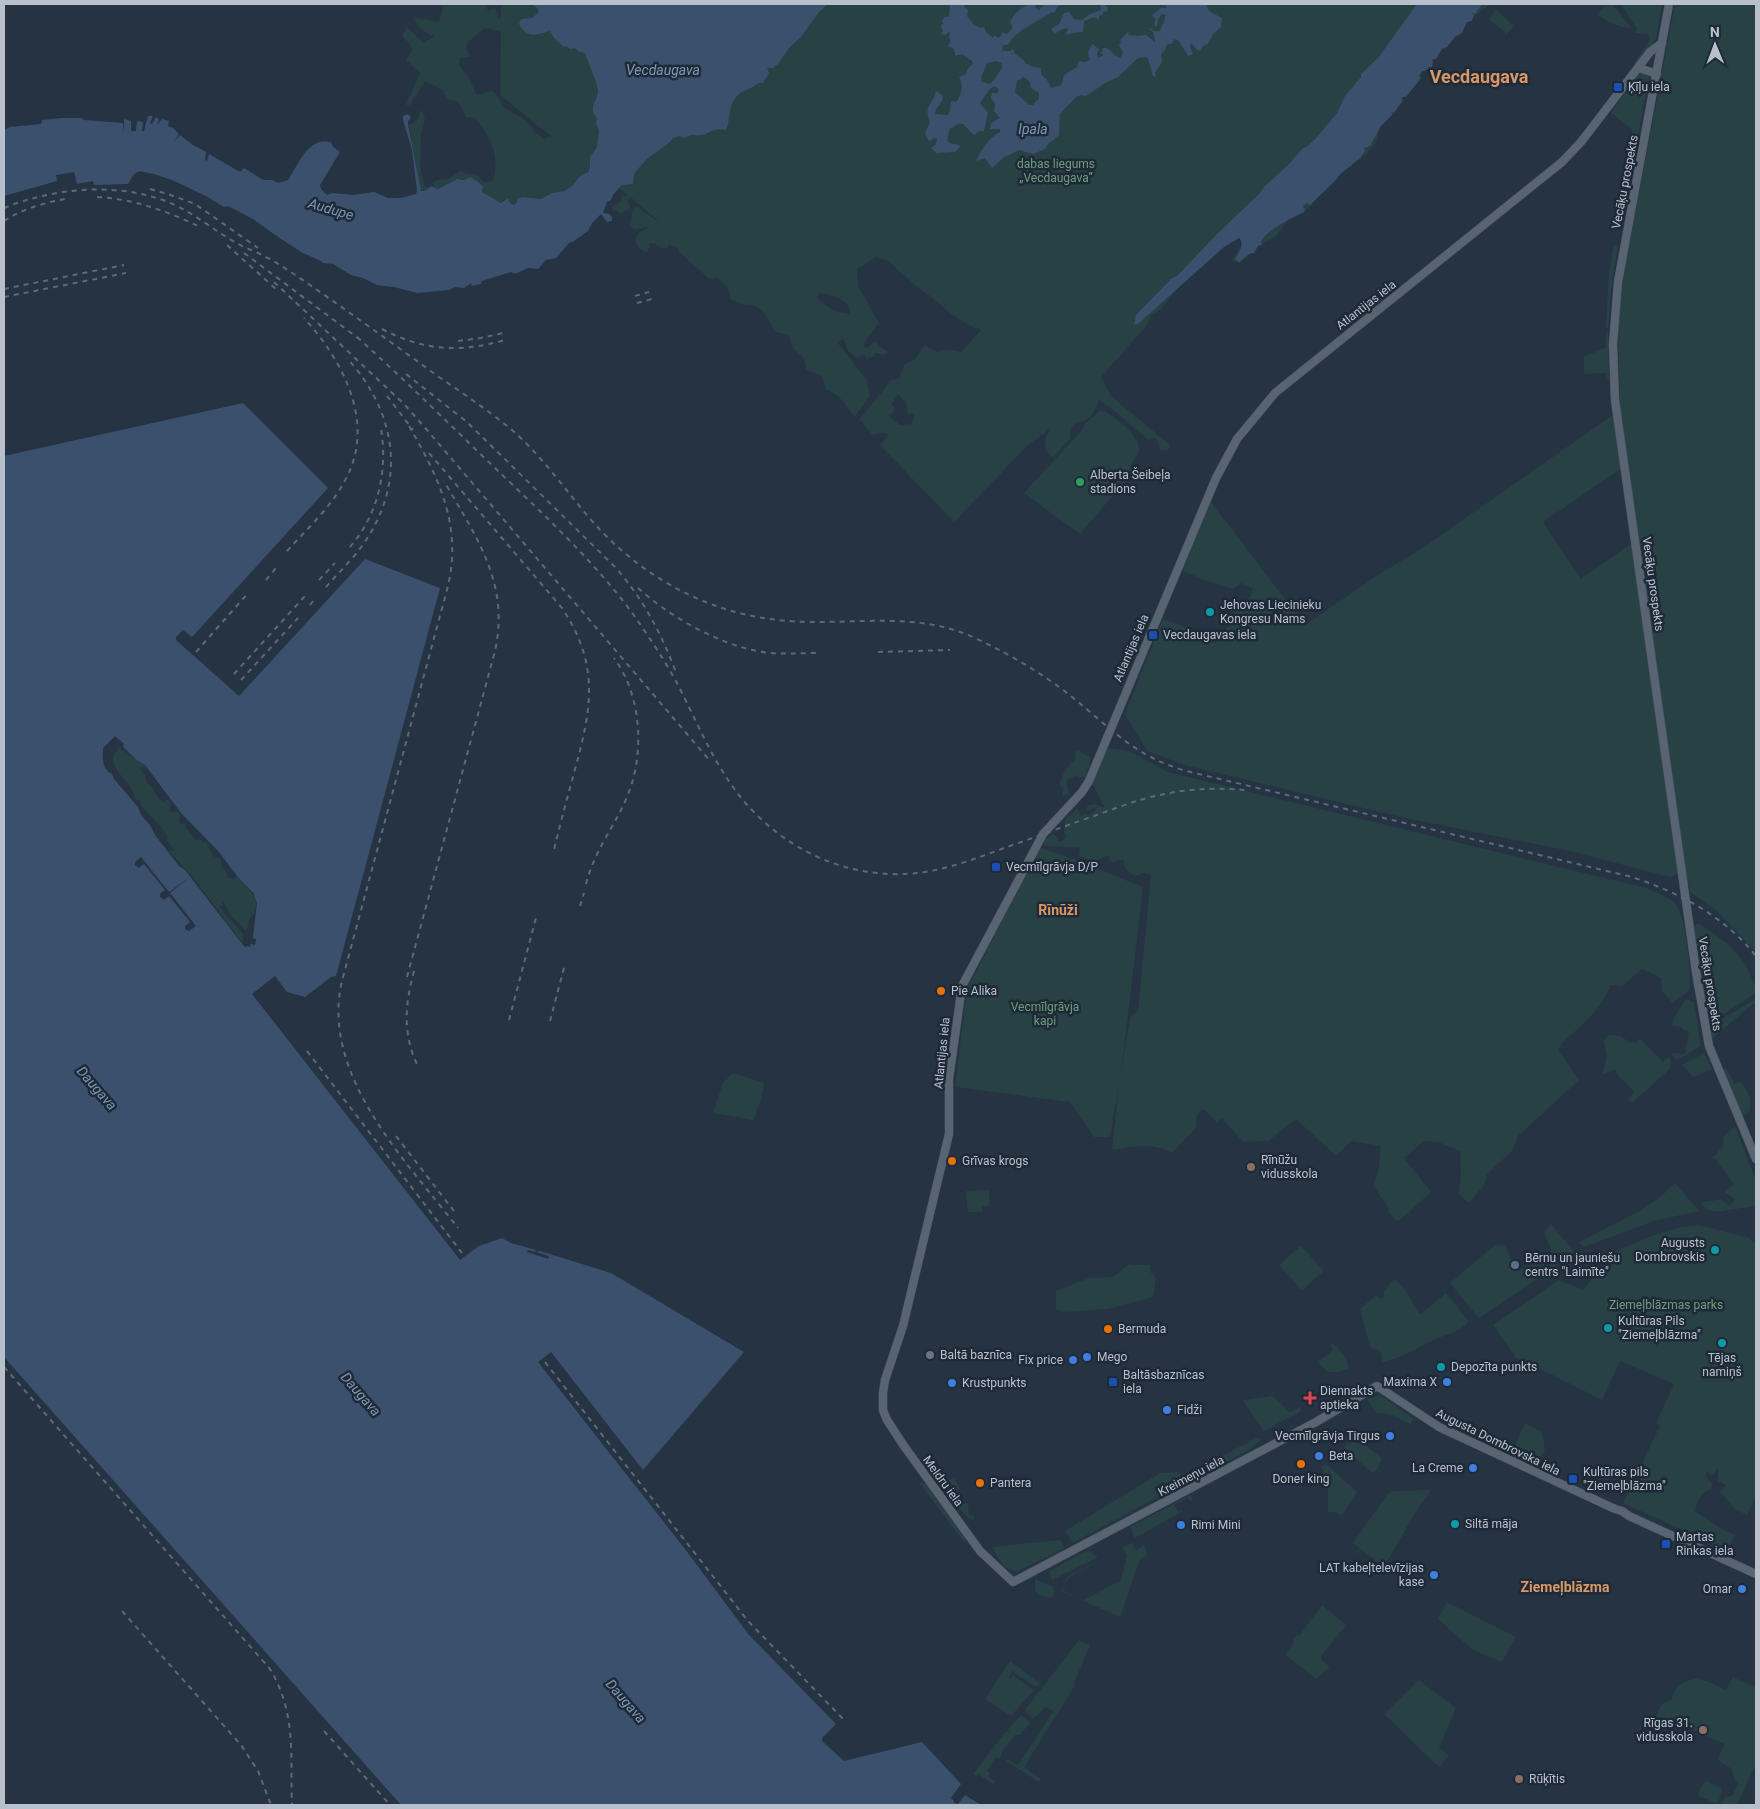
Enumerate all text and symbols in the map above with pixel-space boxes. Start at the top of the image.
north arrow [1690,20,1740,70]
text: N [1710,24,1720,40]
water label: Vecdaugava [626,62,700,78]
district label: Vecdaugava [1430,66,1529,87]
place label: Ķīļu iela [1628,80,1670,95]
marker: Ķīļu iela [1612,81,1624,93]
water label: Ipala [1018,121,1048,137]
street label: Vecāķu prospekts [1609,134,1642,230]
park label: dabas liegums „Vecdaugava” [1017,157,1095,185]
water label: Audupe [306,195,355,223]
street label: Atlantijas iela [1333,277,1399,333]
place label: Alberta Šeibeļa stadions [1090,467,1171,496]
marker: Alberta Šeibeļa stadions [1074,476,1086,488]
street label: Vecāķu prospekts [1638,536,1667,632]
place label: Jehovas Liecinieku Kongresu Nams [1220,598,1321,626]
marker: Jehovas Liecinieku Kongresu Nams [1204,606,1216,618]
street label: Atlantijas iela [1111,612,1151,684]
place label: Vecdaugavas iela [1163,628,1256,642]
marker: Vecdaugavas iela [1147,629,1159,641]
place label: Vecmīlgrāvja D/P [1006,860,1098,874]
marker: Vecmīlgrāvja D/P [990,861,1002,873]
district label: Rīnūži [1038,902,1078,918]
street label: Vecāķu prospekts [1695,936,1724,1032]
place label: Pie Alika [951,984,997,998]
marker: Pie Alika [935,985,947,997]
park label: Vecmīlgrāvja kapi [1011,1000,1079,1028]
street label: Atlantijas iela [931,1017,953,1089]
water label: Daugava [74,1063,120,1113]
place label: Rīnūžu vidusskola [1261,1153,1318,1181]
place label: Grīvas krogs [962,1154,1028,1168]
marker: Grīvas krogs [946,1155,958,1167]
marker: Rīnūžu vidusskola [1245,1161,1257,1173]
place label: Augusts Dombrovskis [1635,1236,1705,1264]
marker: Augusts Dombrovskis [1709,1244,1721,1256]
place label: Bērnu un jauniešu centrs "Laimīte" [1525,1251,1620,1279]
marker: Bērnu un jauniešu centrs "Laimīte" [1509,1259,1521,1271]
park label: Ziemeļblāzmas parks [1609,1298,1723,1313]
place label: Kultūras Pils "Ziemeļblāzma" [1618,1314,1701,1343]
place label: Bermuda [1118,1322,1166,1336]
marker: Kultūras Pils "Ziemeļblāzma" [1602,1322,1614,1334]
marker: Bermuda [1102,1323,1114,1335]
marker: Tējas namiņš [1716,1337,1728,1349]
place label: Baltā baznīca [940,1348,1012,1362]
marker: Baltā baznīca [924,1349,936,1361]
place label: Mego [1097,1350,1128,1364]
marker: Mego [1081,1351,1093,1363]
place label: Tējas namiņš [1702,1351,1742,1380]
place label: Fix price [1018,1353,1063,1367]
marker: Fix price [1067,1354,1079,1366]
place label: Depozīta punkts [1451,1360,1537,1374]
marker: Depozīta punkts [1435,1361,1447,1373]
place label: Baltāsbaznīcas iela [1123,1368,1204,1396]
water label: Daugava [338,1369,384,1419]
place label: Maxima X [1384,1375,1437,1389]
place label: Krustpunkts [962,1376,1027,1390]
marker: Baltāsbaznīcas iela [1107,1376,1119,1388]
marker: Maxima X [1441,1376,1453,1388]
marker: Krustpunkts [946,1377,958,1389]
place label: Diennakts aptieka [1320,1384,1373,1412]
marker: Diennakts aptieka [1304,1392,1316,1404]
place label: Fidži [1177,1403,1202,1417]
marker: Fidži [1161,1404,1173,1416]
street label: Augusta Dombrovska iela [1434,1406,1562,1478]
place label: Vecmīlgrāvja Tirgus [1275,1429,1380,1443]
marker: Vecmīlgrāvja Tirgus [1384,1430,1396,1442]
place label: Beta [1329,1449,1353,1463]
marker: Beta [1313,1450,1325,1462]
street label: Meldru iela [920,1453,966,1509]
street label: Kreimeņu iela [1156,1453,1227,1500]
marker: Doner king [1295,1458,1307,1470]
place label: La Creme [1412,1461,1463,1475]
marker: La Creme [1467,1462,1479,1474]
place label: Kultūras pils "Ziemeļblāzma" [1583,1465,1666,1494]
place label: Doner king [1272,1472,1330,1486]
marker: Kultūras pils "Ziemeļblāzma" [1567,1473,1579,1485]
place label: Pantera [990,1476,1031,1490]
marker: Pantera [974,1477,986,1489]
place label: Siltā māja [1465,1517,1518,1531]
place label: Rimi Mini [1191,1518,1241,1532]
marker: Siltā māja [1449,1518,1461,1530]
marker: Rimi Mini [1175,1519,1187,1531]
place label: Martas Rinkas iela [1676,1530,1733,1558]
marker: Martas Rinkas iela [1660,1538,1672,1550]
place label: LAT kabeļtelevīzijas kase [1319,1561,1424,1589]
marker: LAT kabeļtelevīzijas kase [1428,1569,1440,1581]
district label: Ziemeļblāzma [1521,1579,1610,1596]
place label: Omar [1703,1582,1732,1596]
marker: Omar [1736,1583,1748,1595]
water label: Daugava [603,1676,649,1726]
place label: Rīgas 31. vidusskola [1636,1716,1693,1744]
marker: Rīgas 31. vidusskola [1697,1724,1709,1736]
place label: Rūķītis [1529,1772,1565,1787]
marker: Rūķītis [1513,1773,1525,1785]

